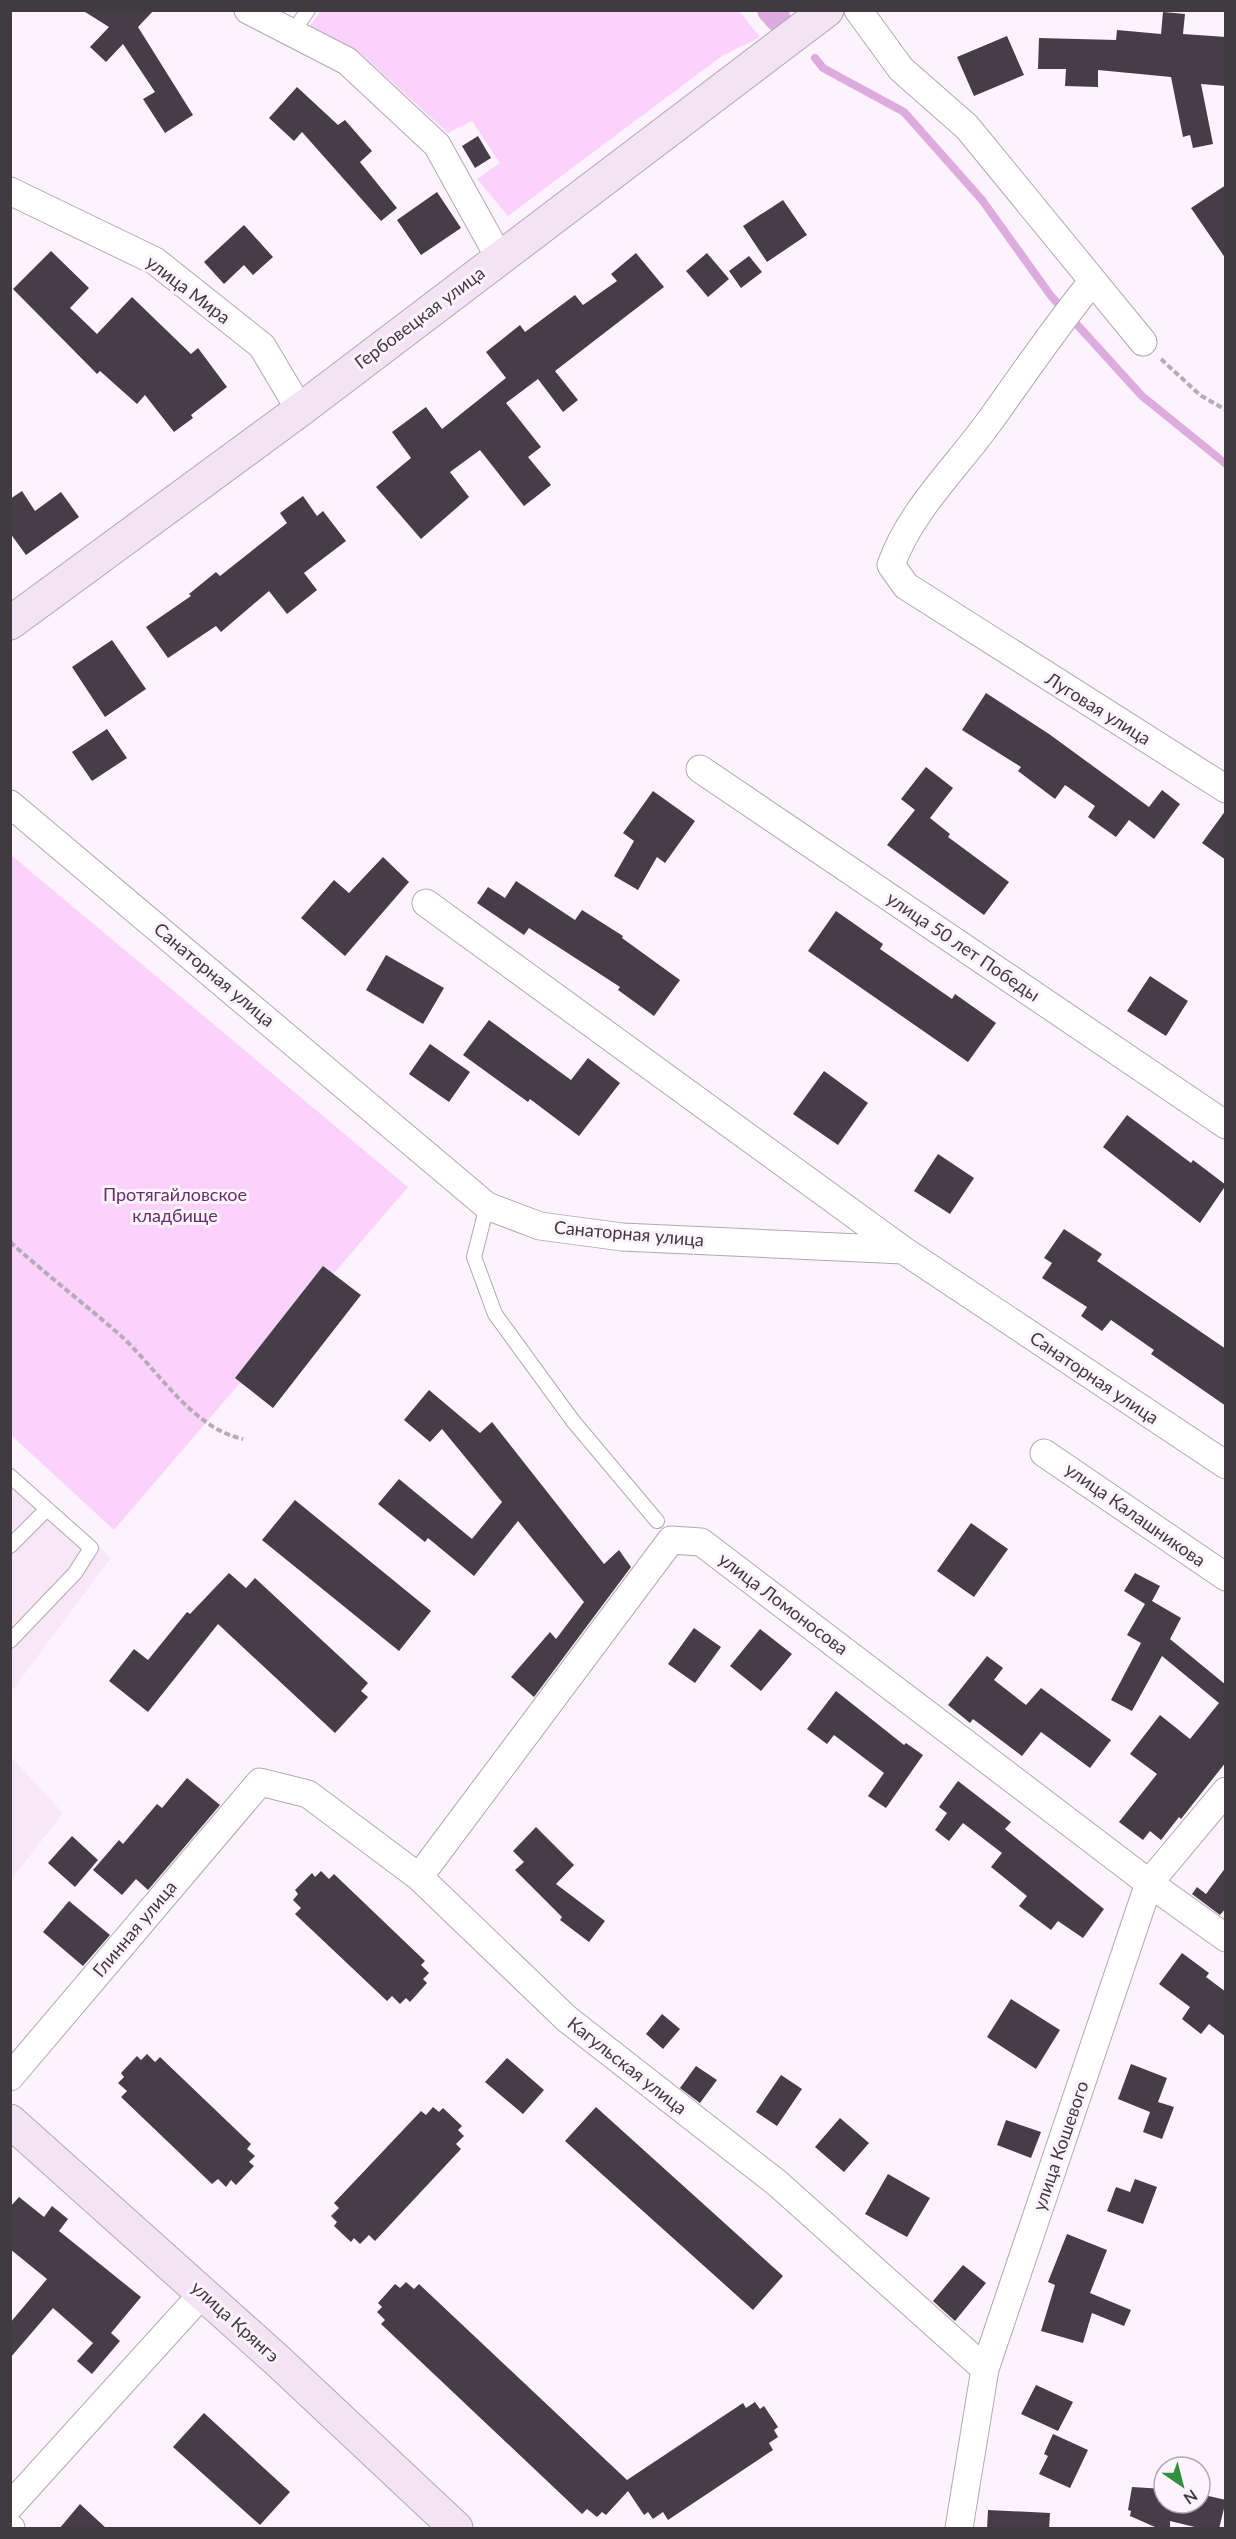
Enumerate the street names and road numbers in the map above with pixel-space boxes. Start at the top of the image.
street label: улица Мира [142,250,235,328]
street label: Гербовецкая улица [350,261,489,373]
street label: Луговая улица [1041,667,1155,749]
street label: улица 50 лет Победы [883,887,1044,1006]
street label: Санаторная улица [150,917,279,1031]
street label: Санаторная улица [553,1215,705,1251]
street label: Санаторная улица [1026,1326,1163,1428]
street label: улица Калашникова [1061,1457,1210,1571]
street label: улица Ломоносова [714,1547,853,1659]
street label: Глинная улица [88,1876,181,1981]
street label: Кагульская улица [564,2012,692,2119]
street label: улица Кошевого [1028,2078,1093,2214]
street label: улица Крянгэ [187,2276,284,2367]

